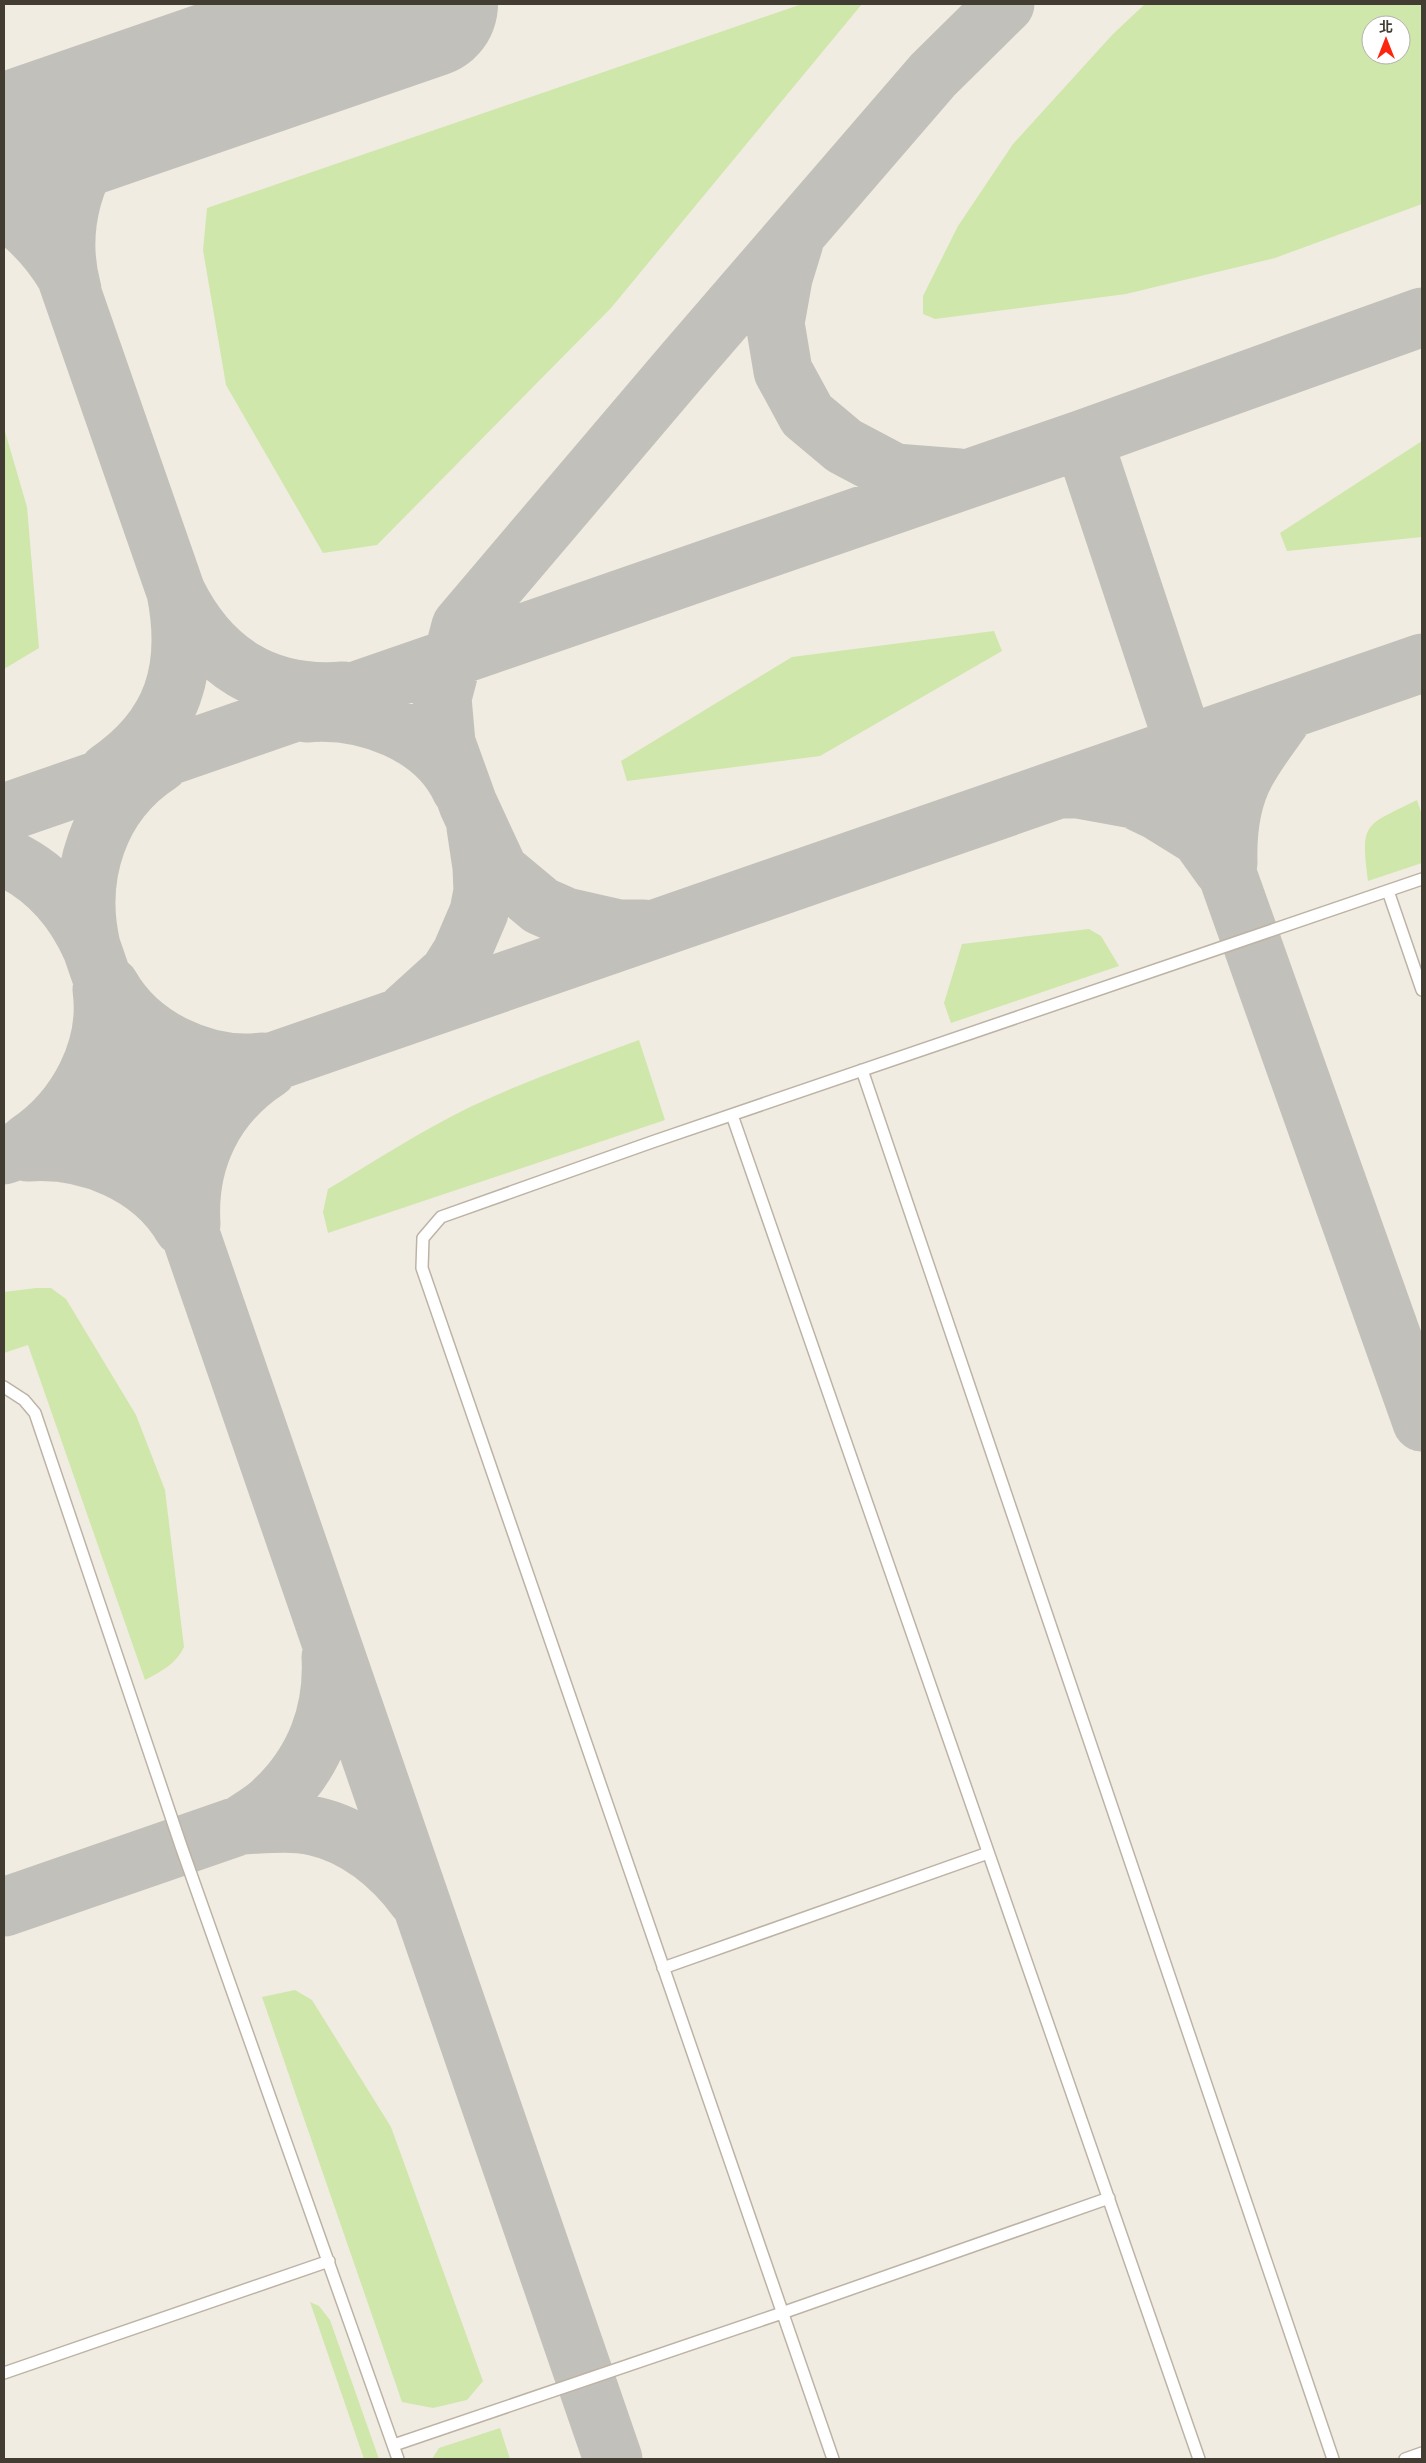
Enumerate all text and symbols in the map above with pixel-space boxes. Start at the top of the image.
north arrow [1361,15,1411,65]
text: 北 [1379,17,1393,36]

